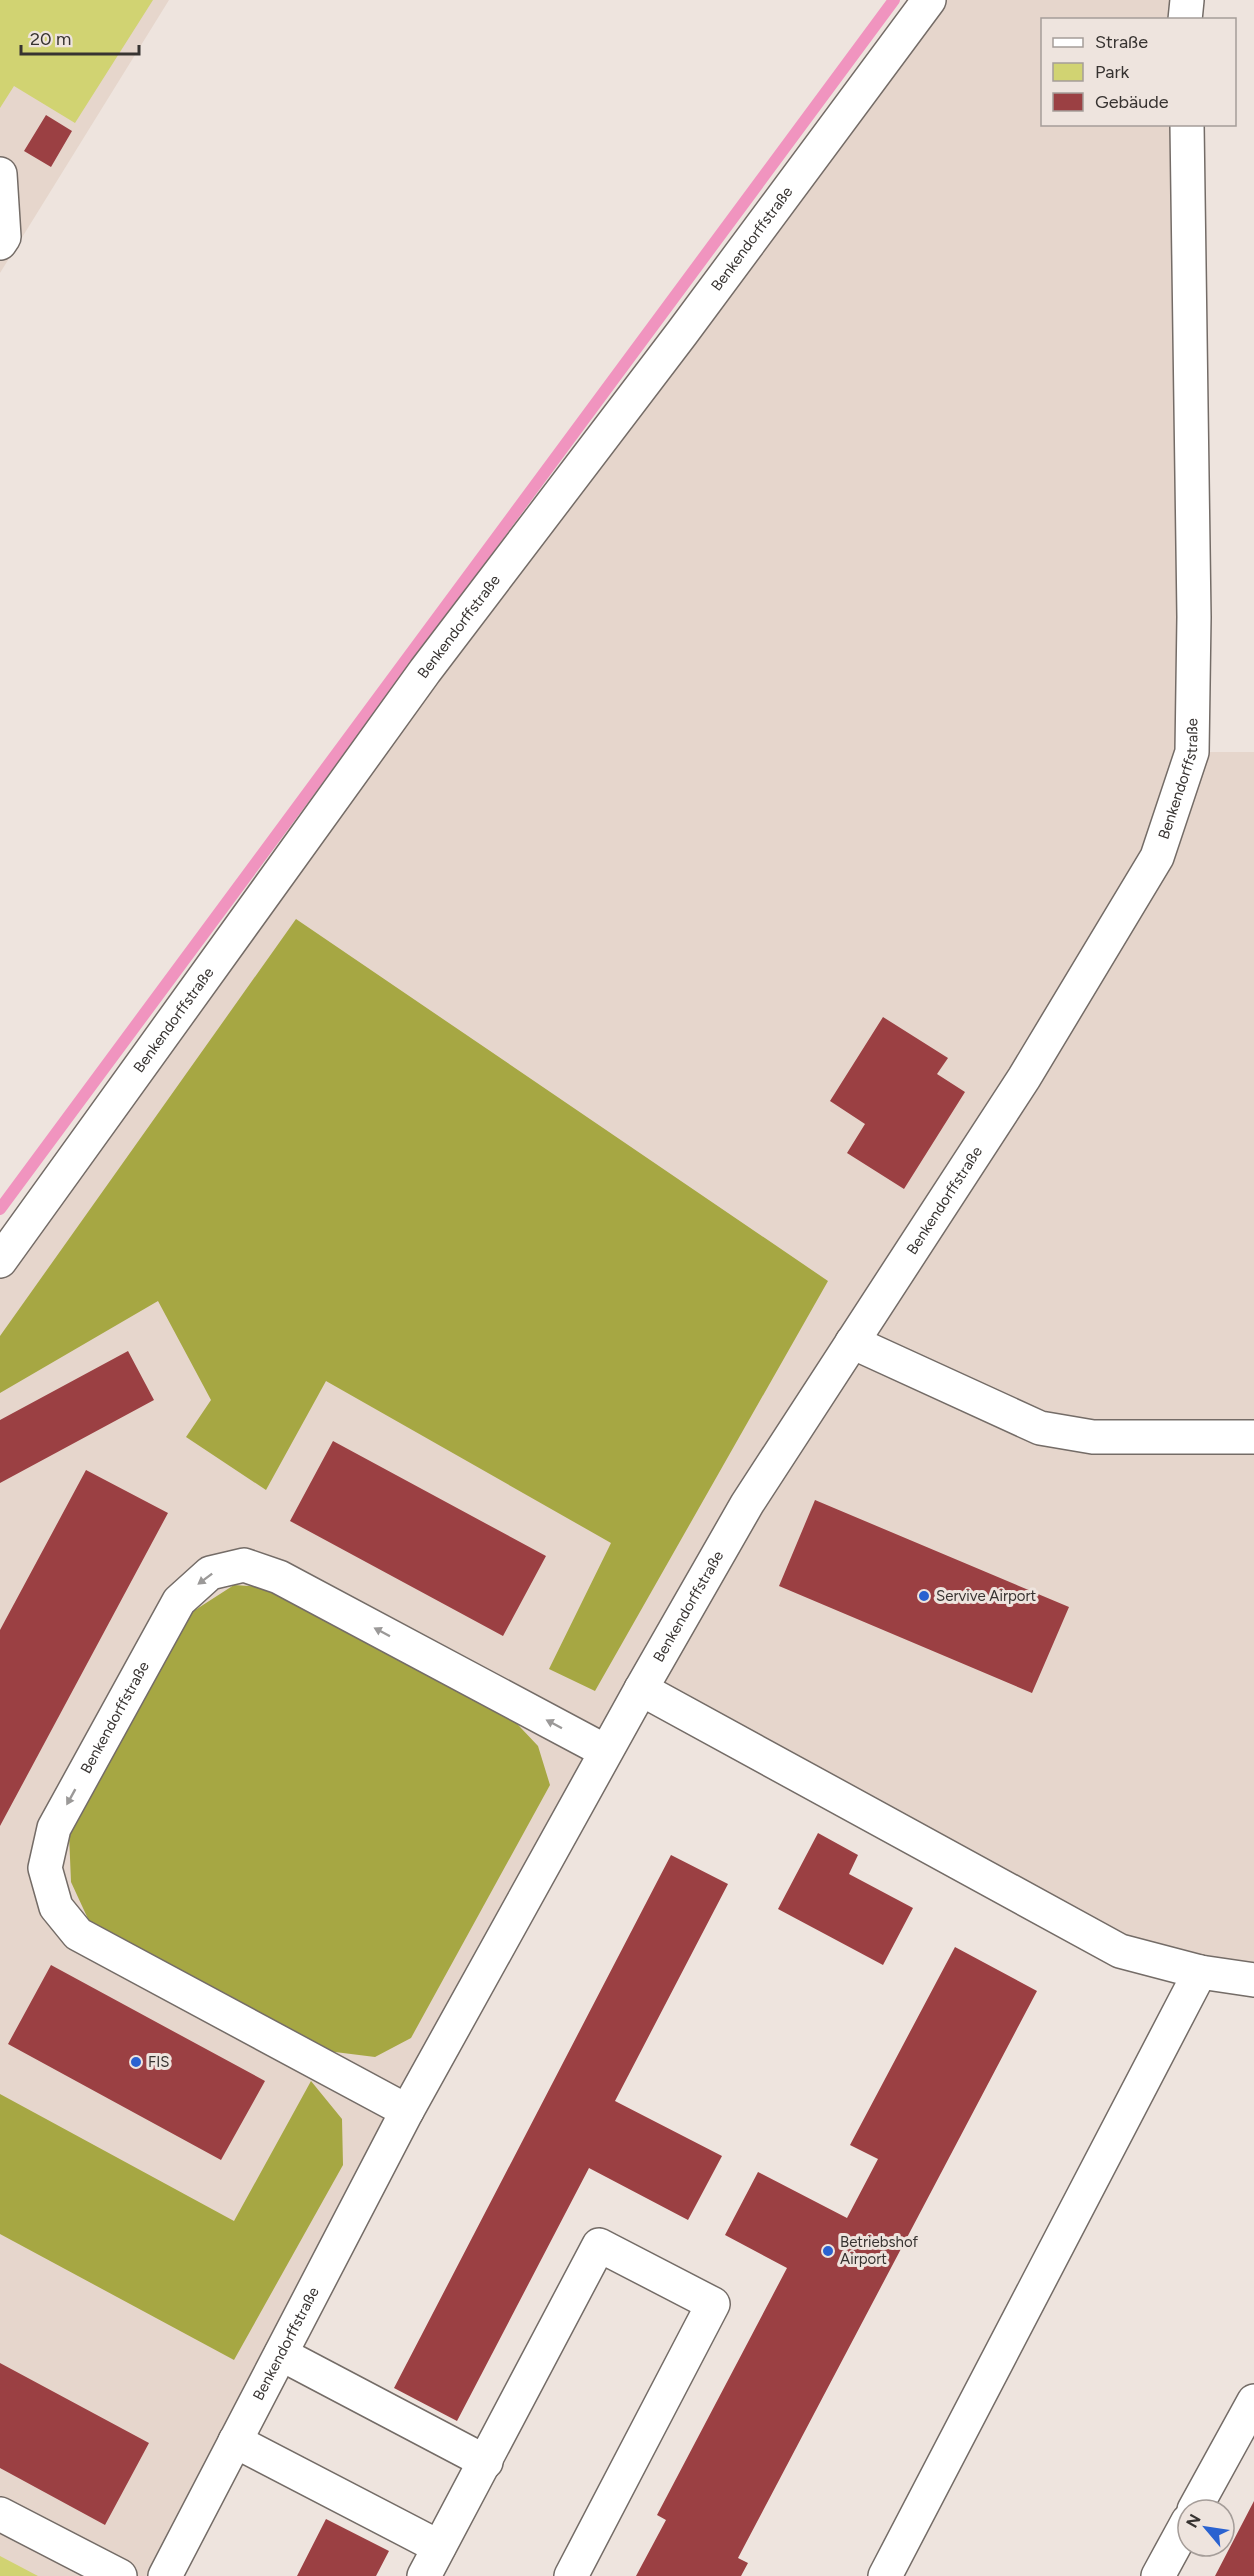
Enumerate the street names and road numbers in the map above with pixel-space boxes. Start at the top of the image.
street label: Benkendorffstraße [707,183,796,294]
street label: Benkendorffstraße [414,571,504,682]
street label: Benkendorffstraße [1155,718,1202,841]
street label: Benkendorffstraße [130,964,217,1076]
street label: Benkendorffstraße [903,1143,986,1258]
street label: Benkendorffstraße [649,1548,727,1665]
street label: Benkendorffstraße [77,1658,153,1777]
street label: Benkendorffstraße [249,2284,323,2403]

